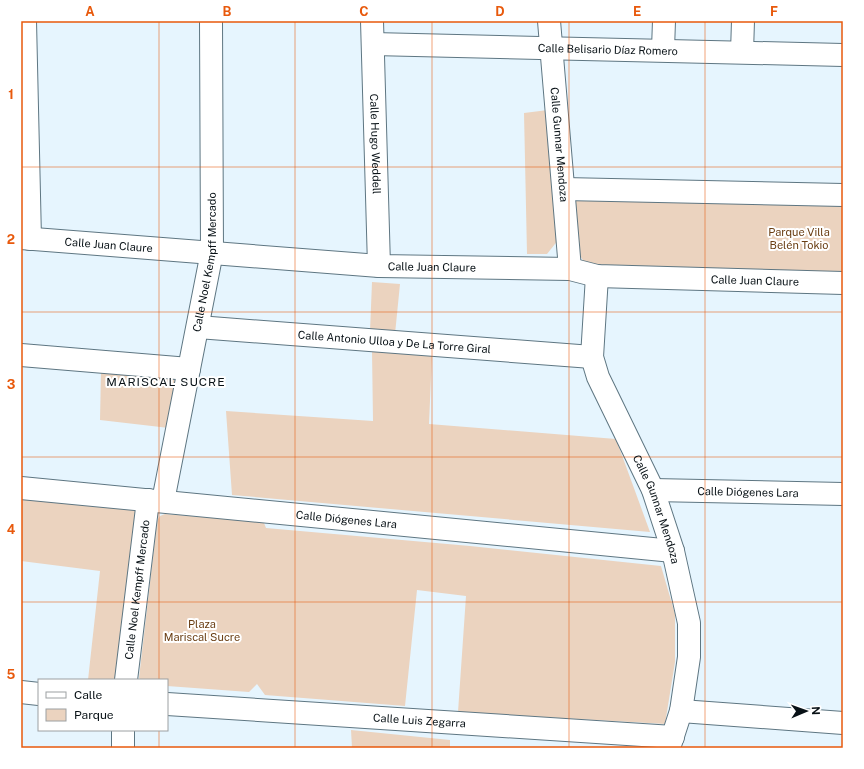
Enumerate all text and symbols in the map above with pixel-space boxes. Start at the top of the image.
text: A [85,4,95,19]
text: B [223,4,232,19]
text: C [359,4,369,19]
text: D [495,4,505,19]
text: E [633,4,641,19]
text: F [770,4,778,19]
street label: Calle Belisario Díaz Romero [538,42,678,57]
text: 1 [8,87,14,102]
street label: Calle Gunnar Mendoza [549,87,570,203]
street label: Calle Hugo Weddell [368,93,383,195]
street label: Calle Noel Kempff Mercado [190,192,218,333]
park label: Parque Villa Belén Tokio [768,226,830,251]
text: 2 [7,232,15,247]
street label: Calle Juan Claure [64,235,153,254]
street label: Calle Juan Claure [388,260,476,274]
street label: Calle Juan Claure [711,273,799,288]
street label: Calle Antonio Ulloa y De La Torre Giral [297,329,491,355]
district label: MARISCAL SUCRE [106,375,226,389]
text: 3 [7,377,16,392]
street label: Calle Gunnar Mendoza [631,453,682,565]
street label: Calle Diógenes Lara [697,485,799,499]
street label: Calle Diógenes Lara [295,509,398,530]
street label: Calle Noel Kempff Mercado [123,519,152,660]
text: 4 [7,522,16,537]
park label: Plaza Mariscal Sucre [164,618,240,643]
text: 5 [7,667,16,682]
legend [38,679,168,731]
text: Calle [74,688,103,702]
north arrow [786,691,826,731]
text: N [810,706,822,715]
text: Parque [74,708,114,722]
street label: Calle Luis Zegarra [373,711,466,729]

